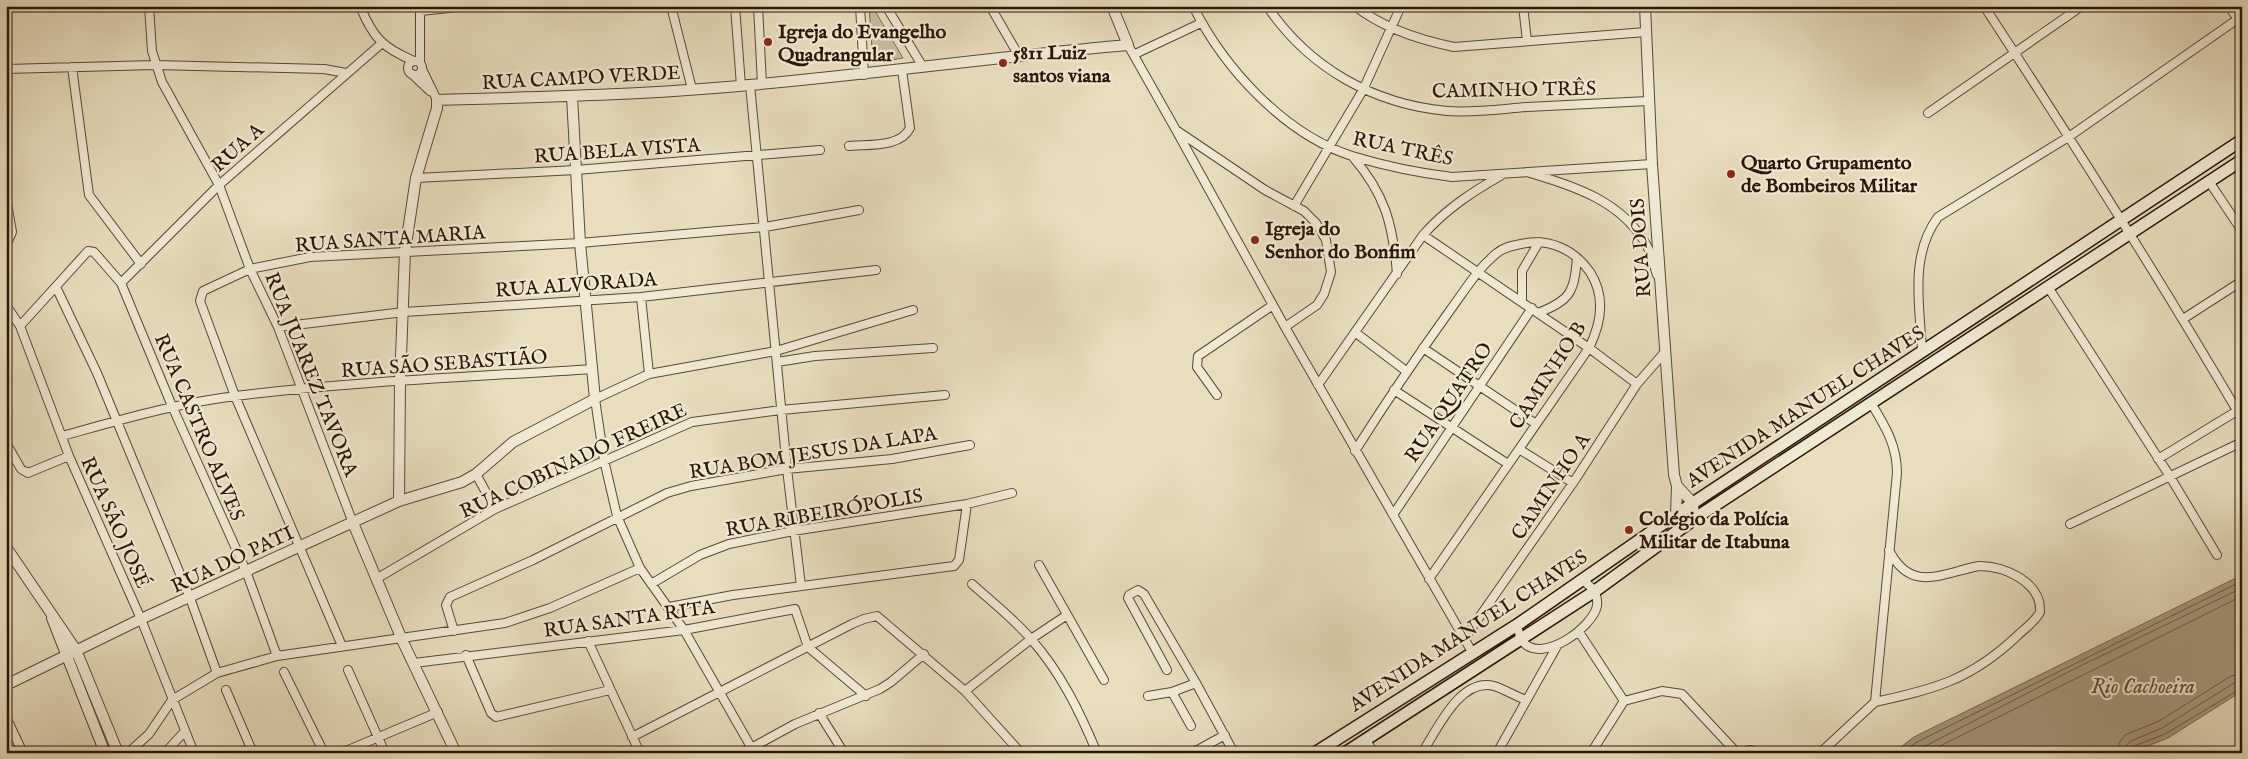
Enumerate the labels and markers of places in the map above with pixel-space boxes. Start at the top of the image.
place label: Igreja do Evangelho Quadrangular [778,20,946,68]
marker: Igreja do Evangelho Quadrangular [762,36,774,48]
place label: 5811 Luiz santos viana [1013,41,1111,89]
marker: 5811 Luiz santos viana [997,57,1009,69]
place label: Quarto Grupamento de Bombeiros Militar [1741,151,1918,199]
marker: Quarto Grupamento de Bombeiros Militar [1725,168,1737,180]
place label: Igreja do Senhor do Bonfim [1265,217,1416,265]
marker: Igreja do Senhor do Bonfim [1249,234,1261,246]
place label: Colégio da Polícia Militar de Itabuna [1639,507,1790,555]
marker: Colégio da Polícia Militar de Itabuna [1623,524,1635,536]

